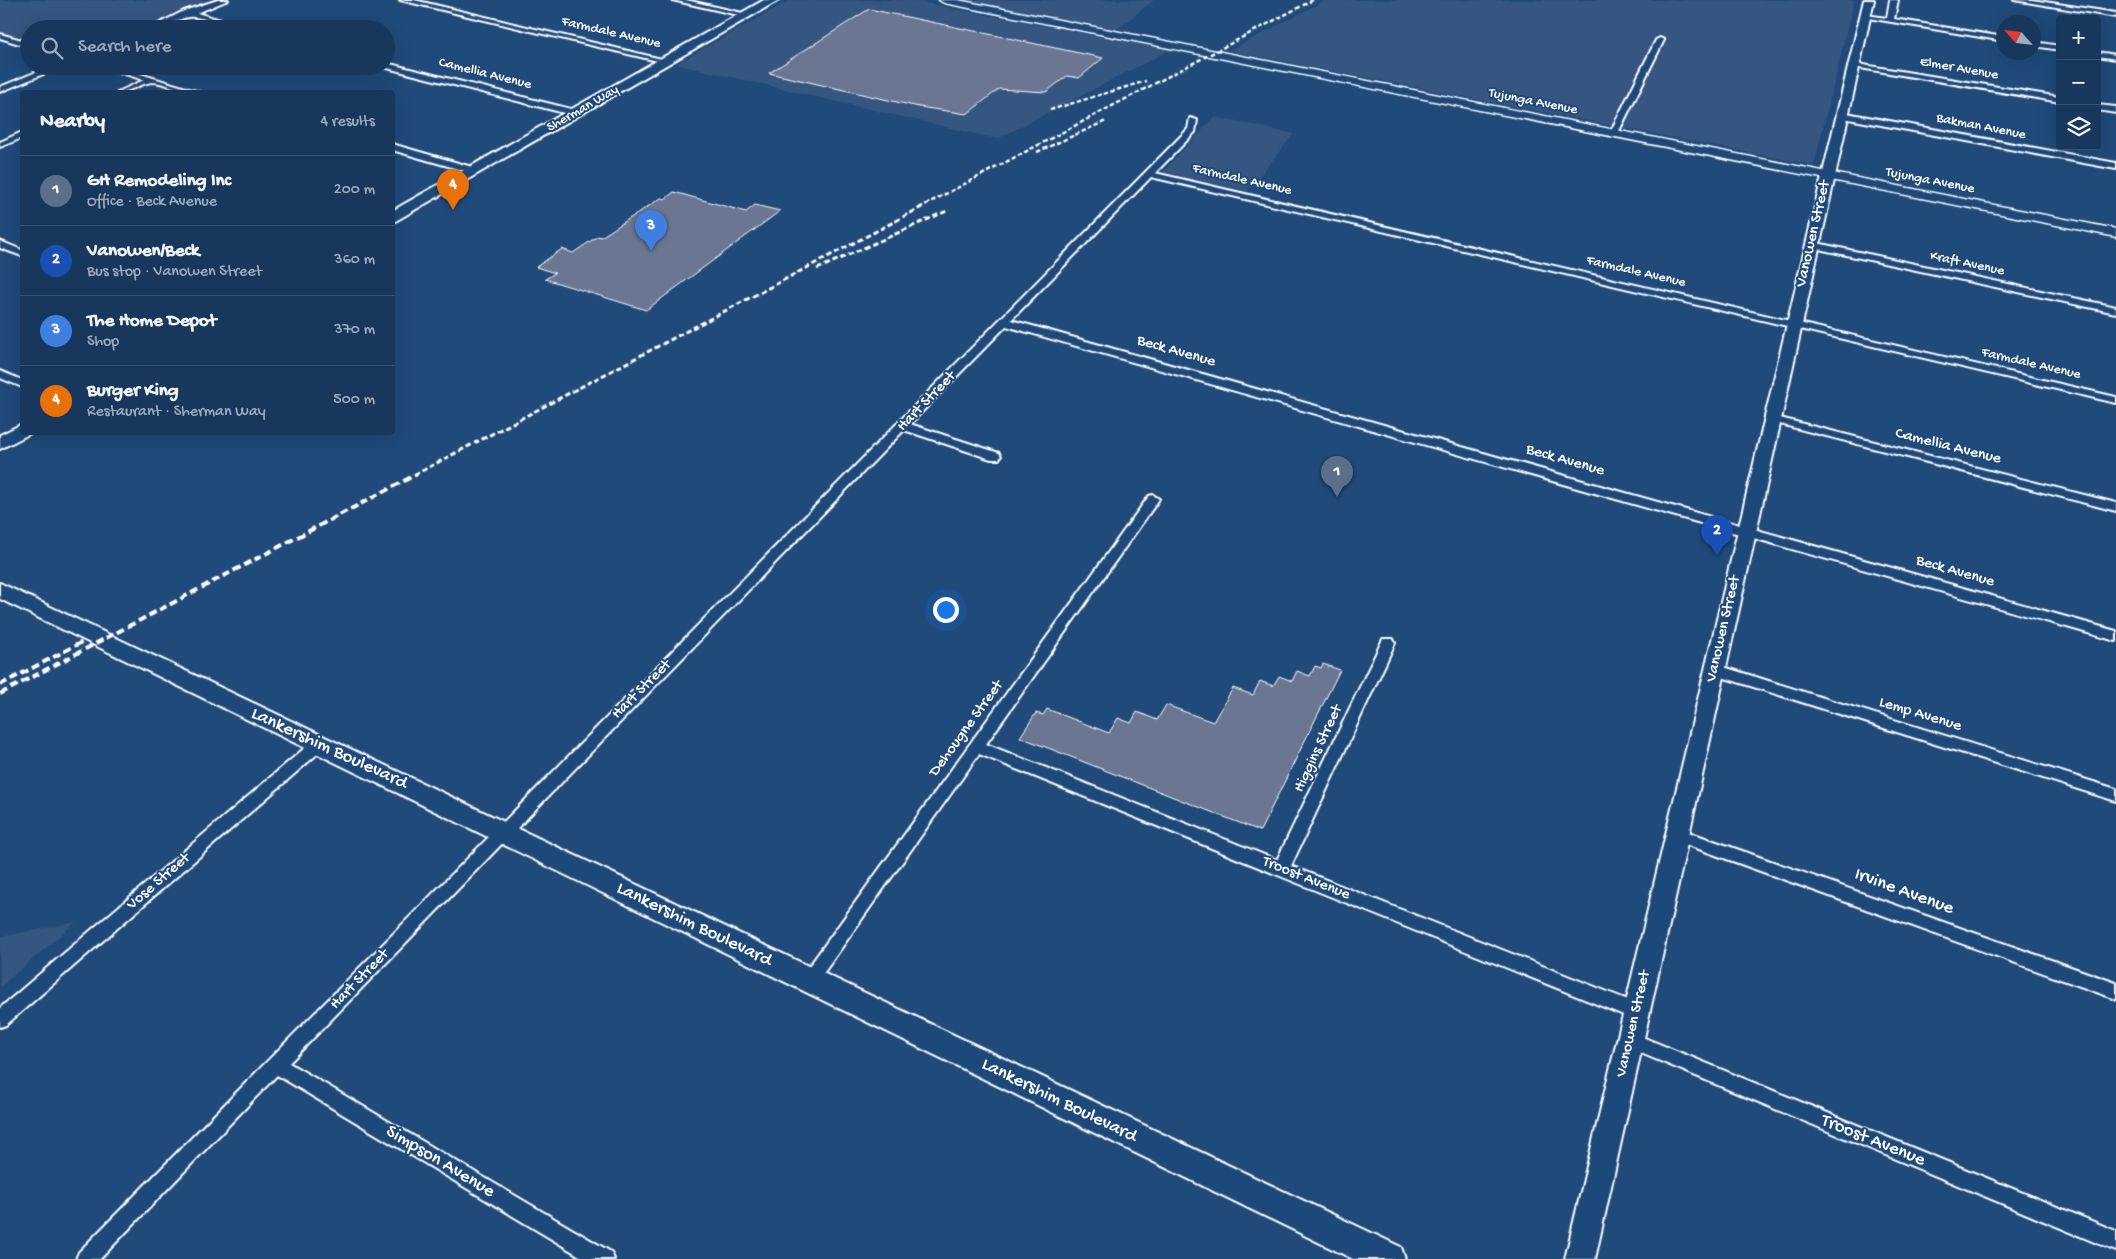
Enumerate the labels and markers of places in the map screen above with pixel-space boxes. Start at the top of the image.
pin: 4 [437,169,469,210]
pin: 3 [635,210,667,251]
pin: 1 [1321,456,1353,497]
pin: 2 [1701,515,1733,556]

